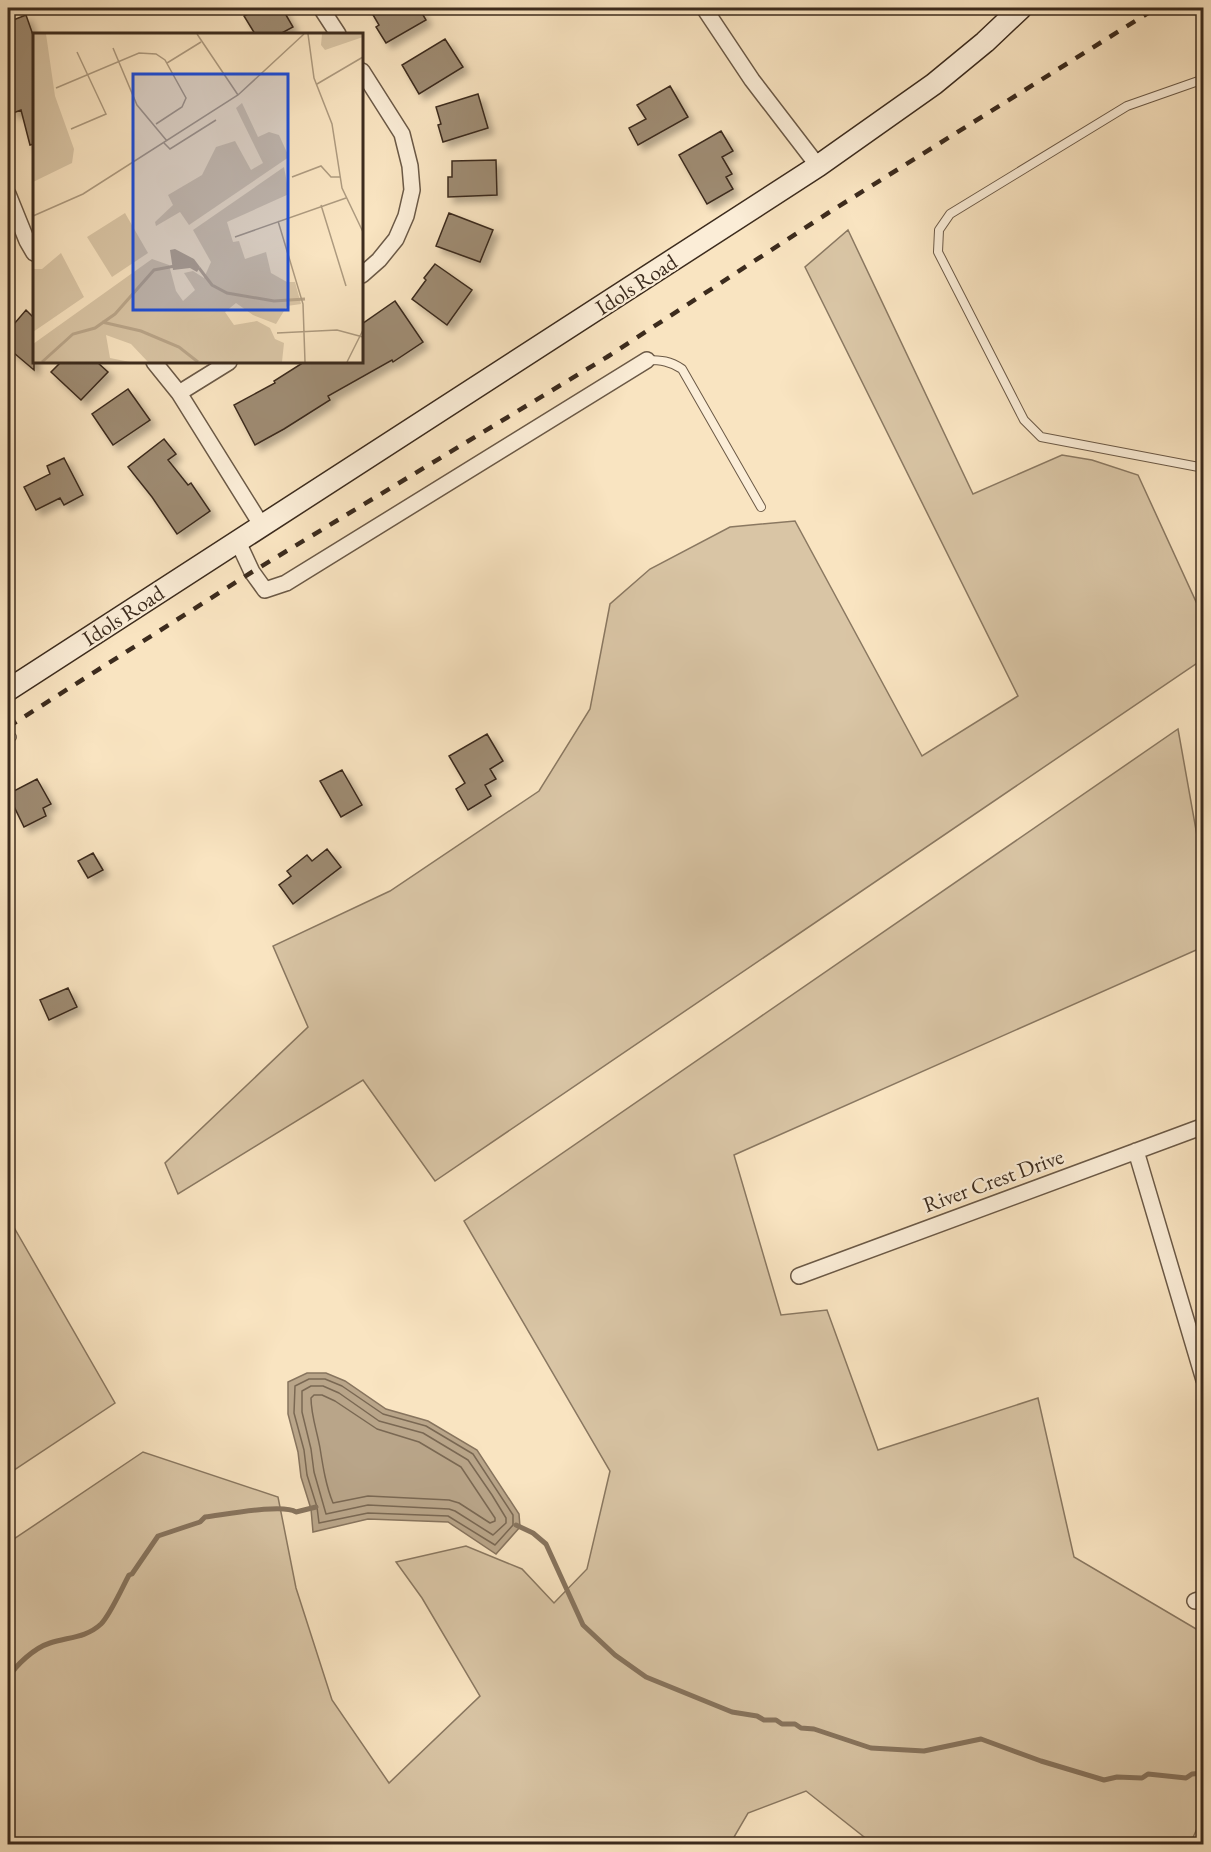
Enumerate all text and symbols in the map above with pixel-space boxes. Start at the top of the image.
inset map [33,33,363,363]
street label: Idols Road [590,247,683,322]
street label: Idols Road [77,578,170,653]
street label: River Crest Drive [919,1141,1068,1219]

